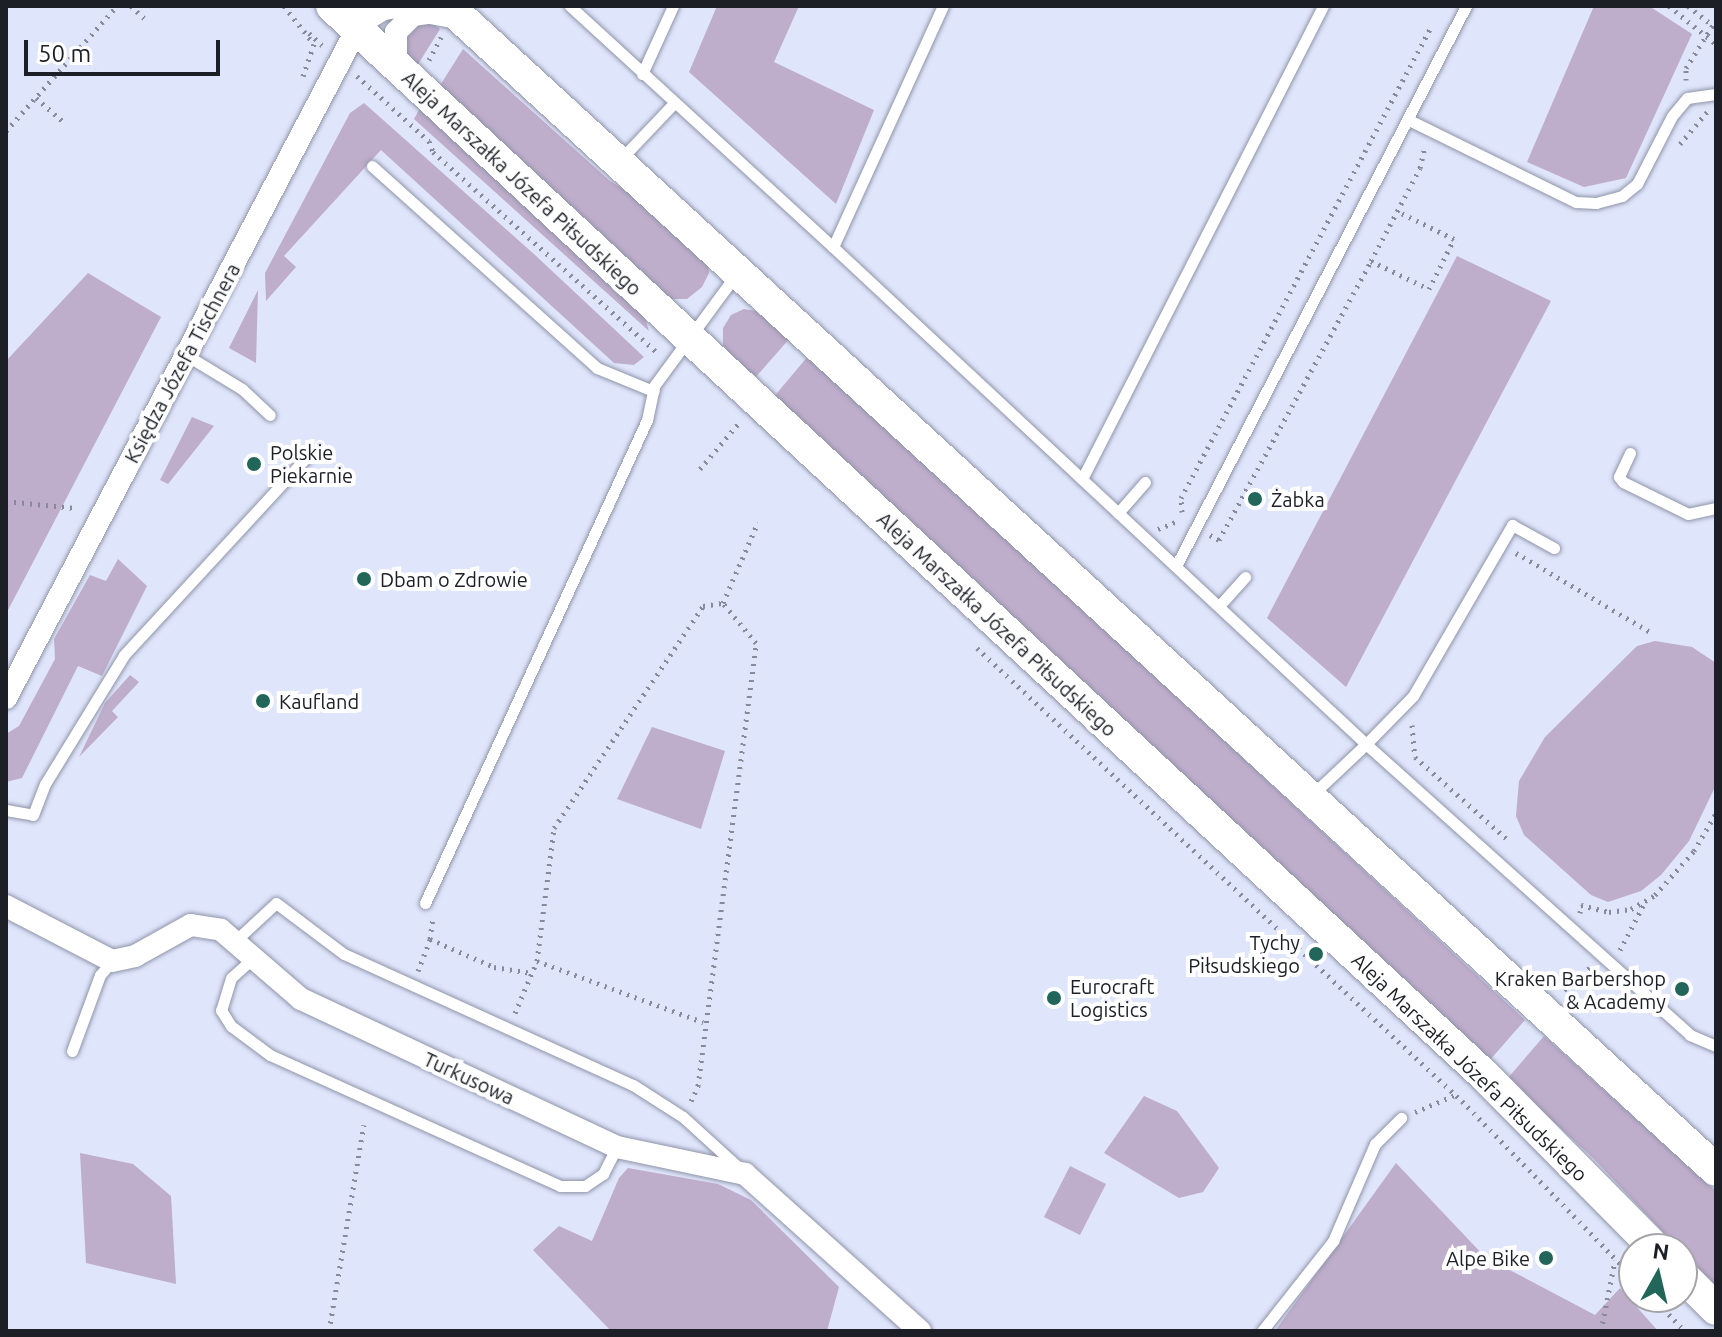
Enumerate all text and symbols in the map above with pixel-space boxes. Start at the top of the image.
scale bar [28,24,224,74]
text: 50 m [38,40,91,67]
street label: Aleja Marszałka Józefa Piłsudskiego [397,66,647,300]
street label: Księdza Józefa Tischnera [119,259,245,467]
place label: Polskie Piekarnie [270,440,353,487]
marker: Polskie Piekarnie [245,455,263,473]
place label: Żabka [1271,487,1325,511]
marker: Żabka [1246,490,1264,508]
street label: Aleja Marszałka Józefa Piłsudskiego [872,507,1122,741]
place label: Dbam o Zdrowie [380,567,528,591]
marker: Dbam o Zdrowie [355,570,373,588]
place label: Kaufland [279,689,359,713]
marker: Kaufland [254,692,272,710]
place label: Tychy Piłsudskiego [1188,930,1300,977]
marker: Tychy Piłsudskiego [1307,945,1325,963]
street label: Aleja Marszałka Józefa Piłsudskiego [1347,948,1593,1186]
place label: Kraken Barbershop & Academy [1495,966,1666,1013]
place label: Eurocraft Logistics [1070,974,1154,1021]
marker: Kraken Barbershop & Academy [1673,980,1691,998]
marker: Eurocraft Logistics [1045,989,1063,1007]
street label: Turkusowa [420,1047,518,1109]
north arrow [1618,1233,1698,1313]
text: N [1651,1237,1671,1264]
place label: Alpe Bike [1446,1246,1530,1270]
marker: Alpe Bike [1537,1249,1555,1267]

